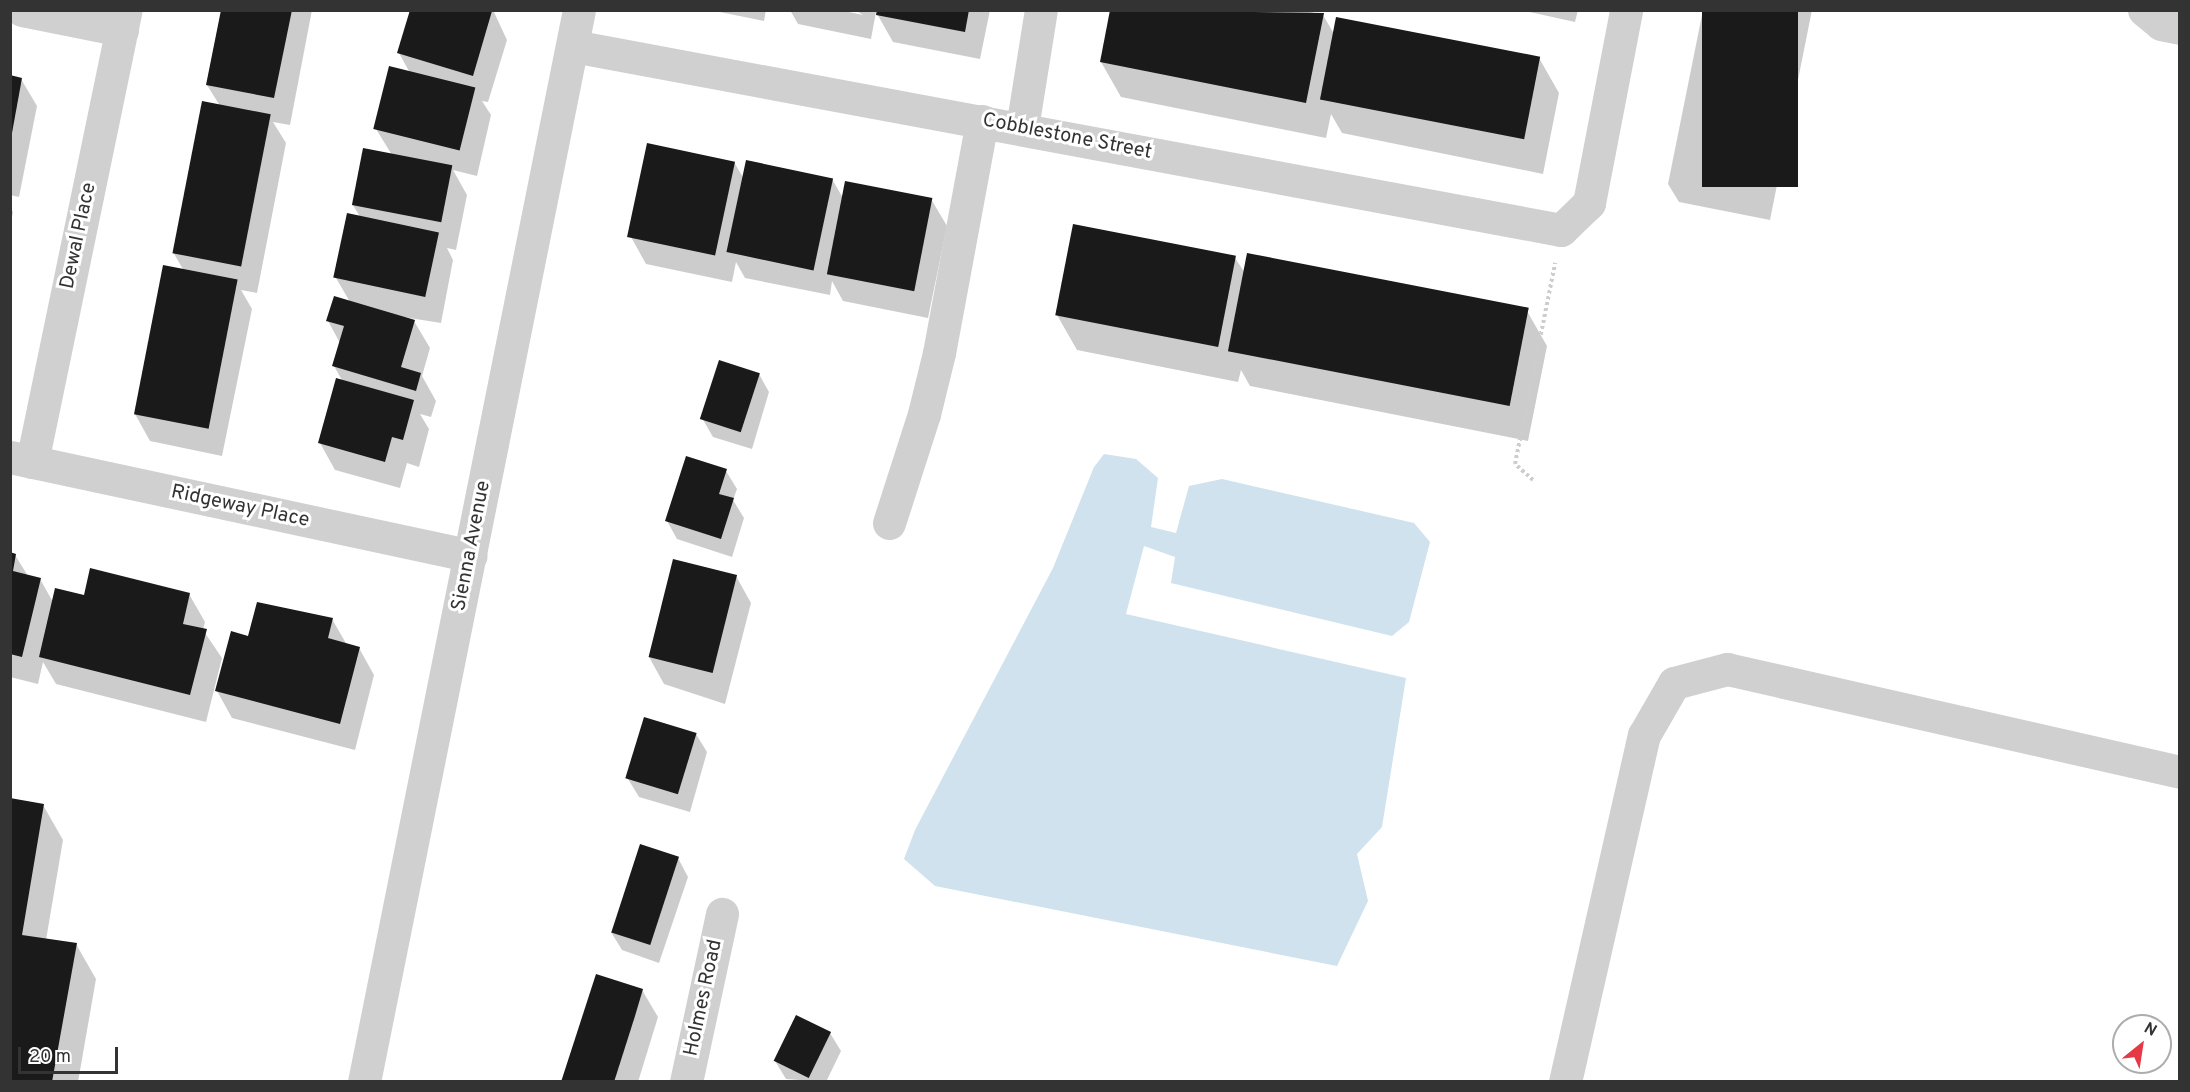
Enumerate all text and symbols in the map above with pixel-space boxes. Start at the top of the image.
street label: Cobblestone Street [980,109,1154,165]
street label: Dewal Place [56,181,102,291]
street label: Sienna Avenue [448,478,496,614]
street label: Ridgeway Place [169,481,311,533]
street label: Holmes Road [680,937,728,1059]
north arrow [2112,1014,2172,1074]
text: N [2140,1019,2160,1042]
scale bar [21,1035,122,1073]
text: 20 m [29,1046,71,1069]

